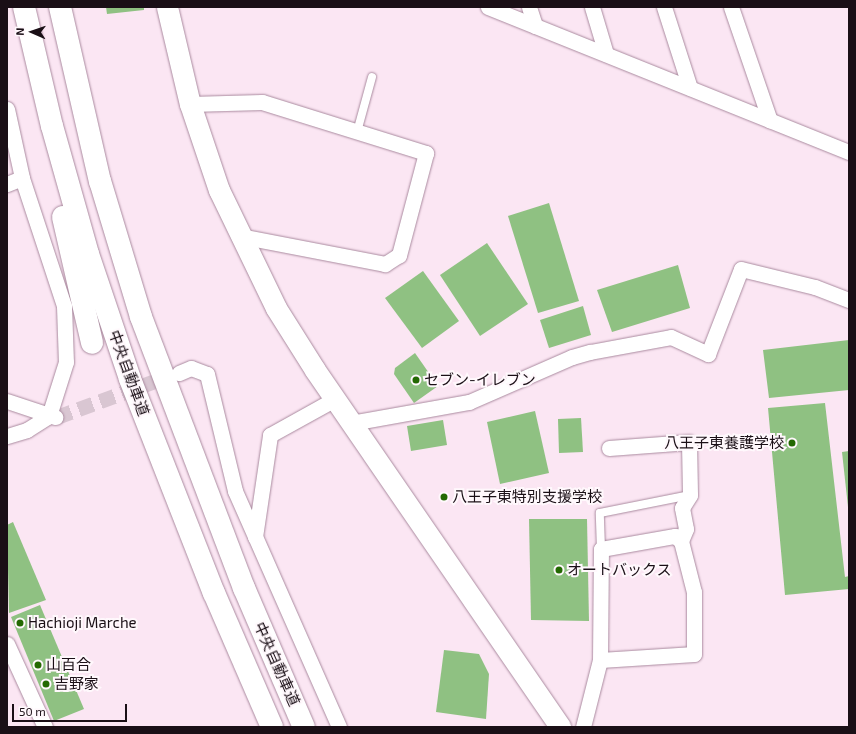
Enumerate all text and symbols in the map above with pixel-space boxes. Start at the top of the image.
north arrow [12,12,52,52]
text: N [13,27,26,36]
street label: 中央自動車道 [105,328,153,418]
place label: セブン-イレブン [424,371,536,389]
marker: セブン-イレブン [411,375,421,385]
place label: 八王子東養護学校 [664,434,784,452]
marker: 八王子東養護学校 [787,438,797,448]
place label: 八王子東特別支援学校 [452,488,602,506]
marker: 八王子東特別支援学校 [439,492,449,502]
place label: オートバックス [567,561,672,579]
marker: オートバックス [554,565,564,575]
place label: Hachioji Marche [28,614,137,632]
marker: Hachioji Marche [15,618,25,628]
street label: 中央自動車道 [250,619,304,709]
place label: 山百合 [46,656,91,674]
marker: 山百合 [33,660,43,670]
place label: 吉野家 [54,675,99,693]
marker: 吉野家 [41,679,51,689]
scale bar [14,696,129,722]
text: 50 m [19,704,46,718]

